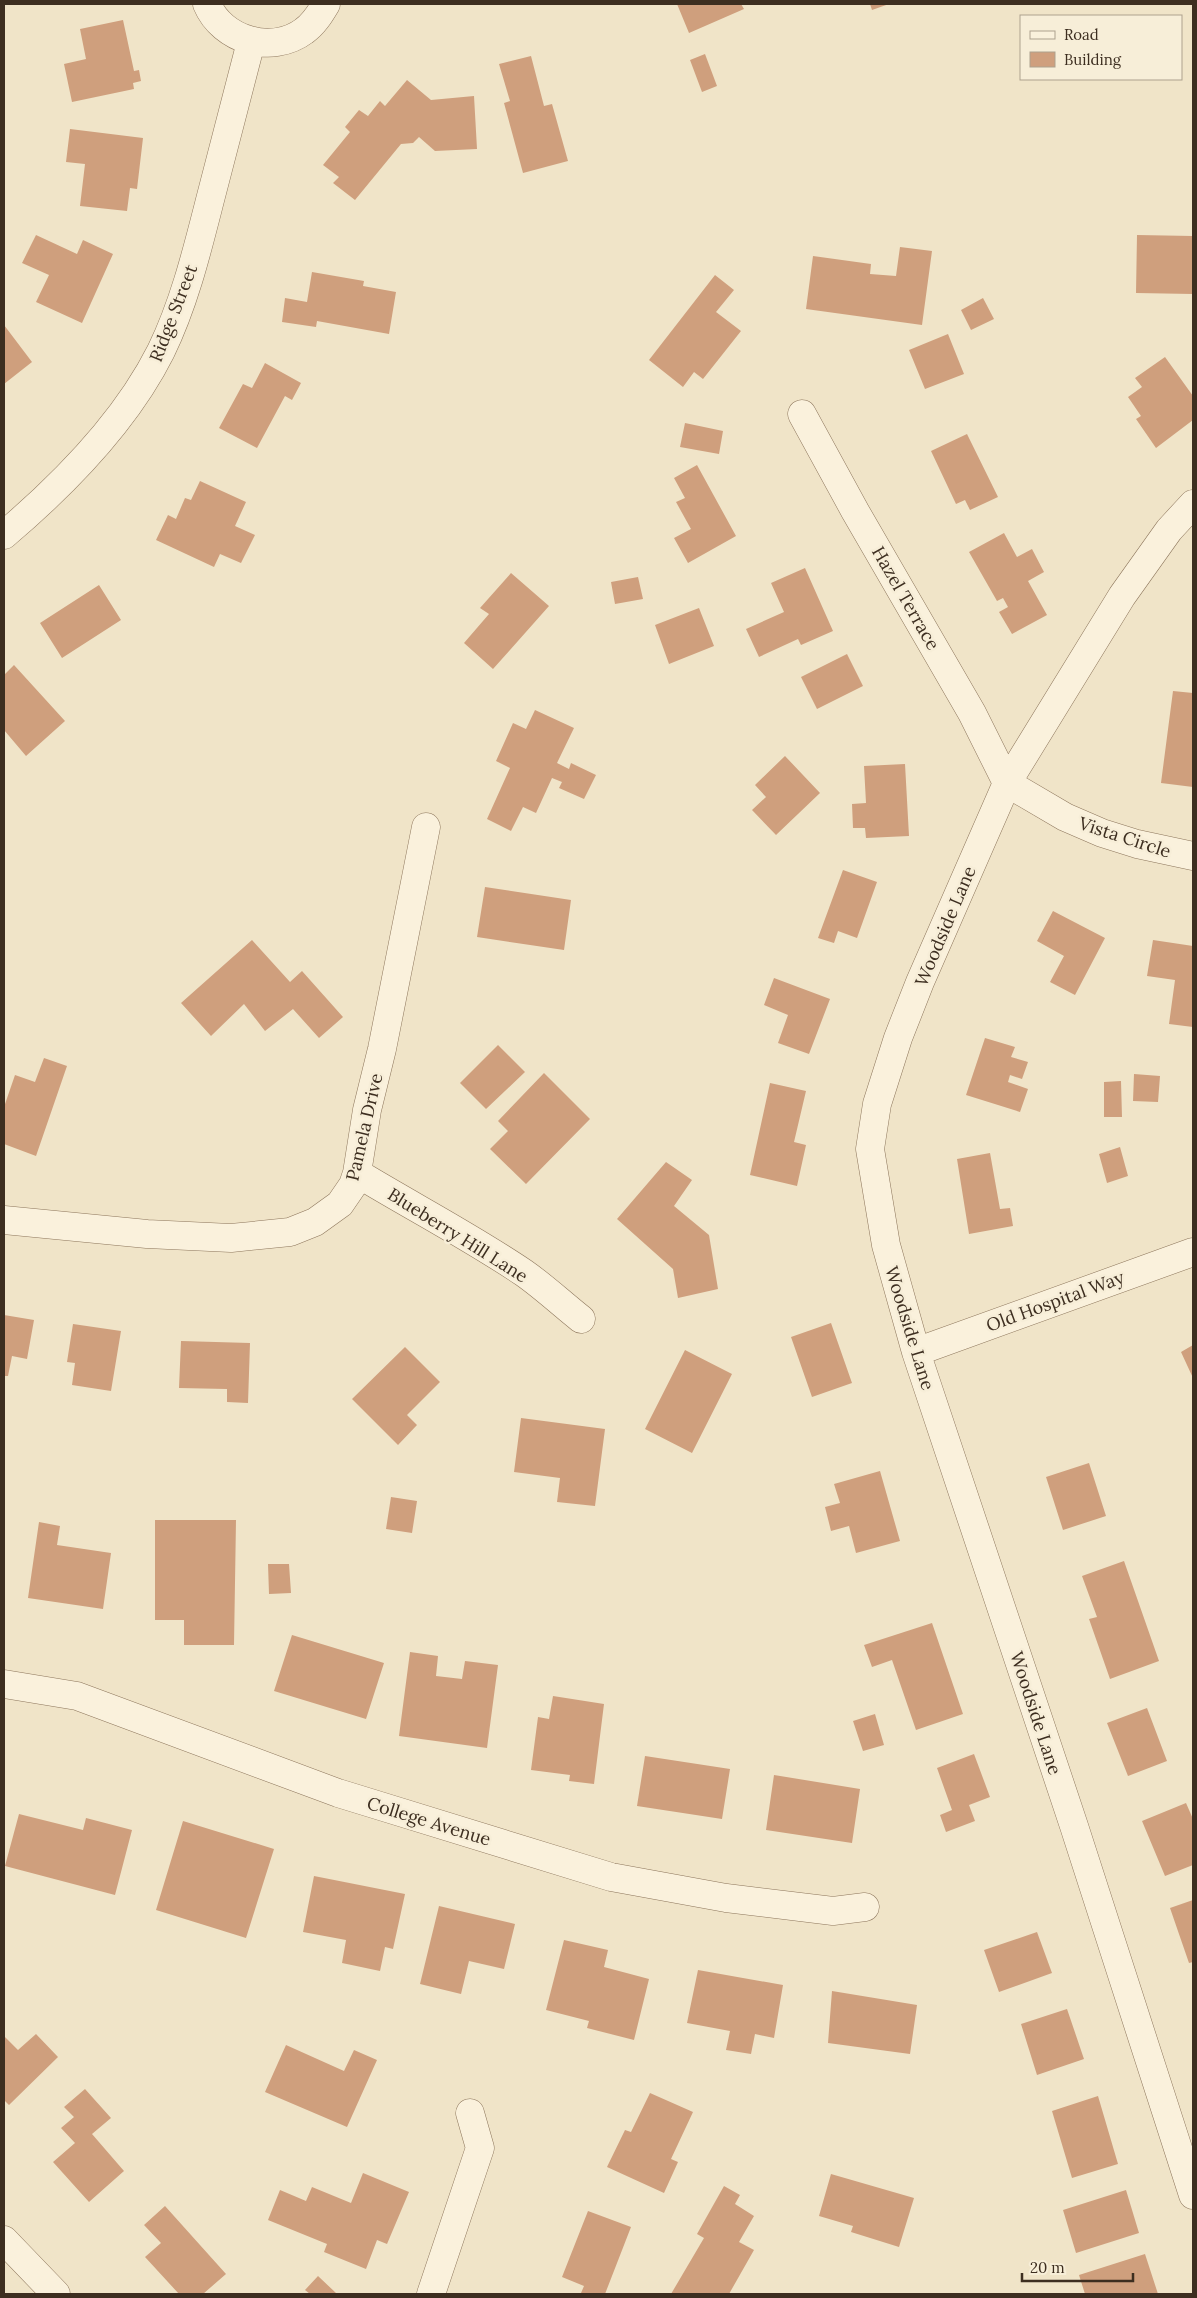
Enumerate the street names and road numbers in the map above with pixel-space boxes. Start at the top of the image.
street label: Ridge Street [144,261,202,365]
street label: Hazel Terrace [867,542,945,654]
street label: Vista Circle [1075,811,1174,863]
street label: Woodside Lane [909,862,981,990]
street label: Pamela Drive [340,1071,388,1183]
street label: Blueberry Hill Lane [384,1183,533,1288]
street label: Woodside Lane [880,1263,940,1393]
street label: Old Hospital Way [983,1265,1128,1337]
street label: Woodside Lane [1005,1648,1067,1778]
street label: College Avenue [364,1791,494,1851]

